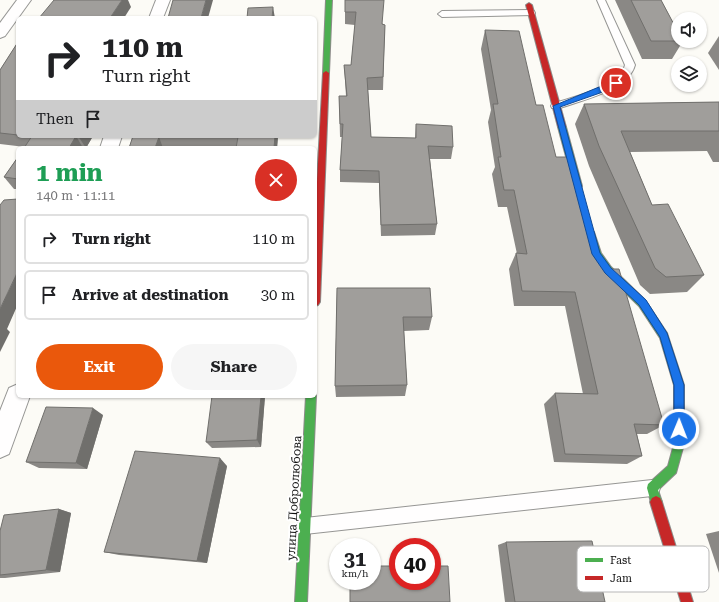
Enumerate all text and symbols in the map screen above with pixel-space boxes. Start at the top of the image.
map controls [671,12,707,92]
button: sound [671,12,707,48]
text: 110 m [102,31,183,64]
icon: right [36,32,88,84]
button: layers [671,56,707,92]
text: Turn right [102,65,190,86]
pin [599,66,633,100]
icon: arrive [605,72,627,94]
icon: arrive [82,108,104,130]
text: Then [36,110,74,128]
text: 1 min [36,159,103,187]
button: close [255,159,297,201]
text: 140 m · 11:11 [36,188,115,203]
icon: right [38,228,60,250]
text: Turn right [72,230,151,248]
text: 110 m [252,230,295,248]
icon: arrive [38,284,60,306]
text: Arrive at destination [72,286,228,304]
text: 30 m [261,286,295,304]
button: Exit [36,344,163,390]
button: Share [171,344,297,390]
position arrow [658,408,700,450]
street label: улица Добролюбова [284,435,304,561]
speed limit sign: 40 [389,538,441,590]
legend [577,546,709,592]
text: 31 [344,547,366,571]
text: Fast [610,554,631,567]
text: km/h [342,568,368,579]
text: Jam [610,572,632,585]

